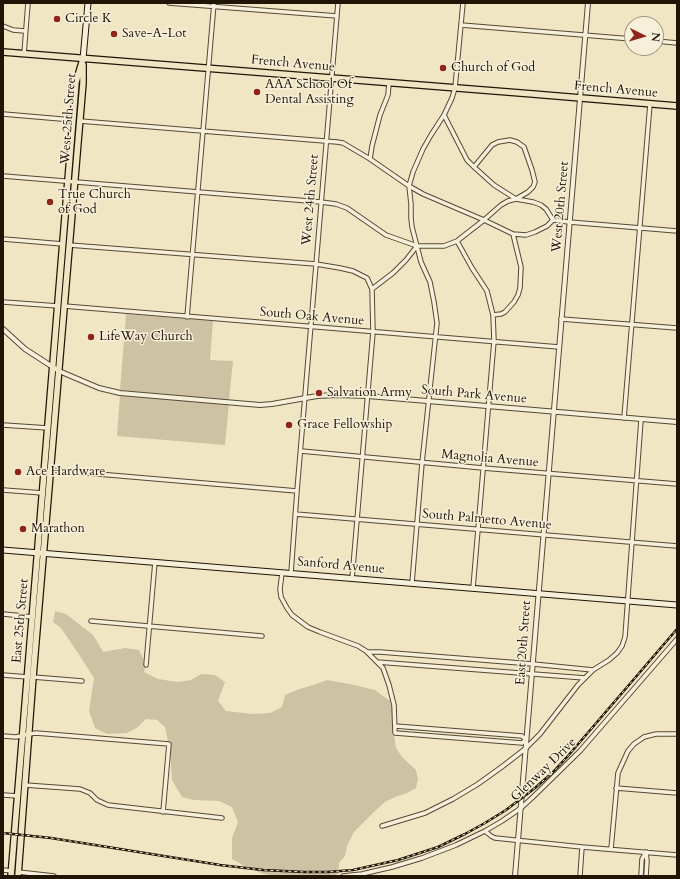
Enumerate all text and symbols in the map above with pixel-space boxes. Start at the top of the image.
place label: Circle K [65,11,112,27]
marker: Circle K [52,14,62,24]
north arrow [624,16,664,56]
place label: Save-A-Lot [122,26,186,42]
marker: Save-A-Lot [109,29,119,39]
text: N [648,32,663,42]
street label: French Avenue [250,53,336,75]
place label: Church of God [451,60,535,76]
marker: Church of God [438,63,448,73]
street label: West 25th Street [58,73,80,165]
place label: AAA School Of Dental Assisting [265,77,354,108]
street label: French Avenue [573,79,659,101]
marker: AAA School Of Dental Assisting [252,87,262,97]
street label: West 24th Street [299,154,323,246]
street label: West 20th Street [549,161,573,253]
place label: True Church of God [58,187,131,218]
marker: True Church of God [45,197,55,207]
street label: South Oak Avenue [259,305,365,329]
place label: LifeWay Church [99,329,193,345]
marker: LifeWay Church [86,332,96,342]
street label: South Park Avenue [420,383,528,407]
place label: Salvation Army [327,385,412,401]
marker: Salvation Army [314,388,324,398]
place label: Grace Fellowship [297,417,392,433]
marker: Grace Fellowship [284,420,294,430]
street label: Magnolia Avenue [441,447,539,471]
place label: Ace Hardware [26,464,105,480]
marker: Ace Hardware [13,467,23,477]
street label: South Palmetto Avenue [422,507,552,533]
place label: Marathon [31,521,85,537]
marker: Marathon [18,524,28,534]
street label: Sanford Avenue [297,554,385,578]
street label: East 25th Street [10,578,32,664]
street label: East 20th Street [513,600,535,686]
street label: Glenway Drive [508,735,580,805]

